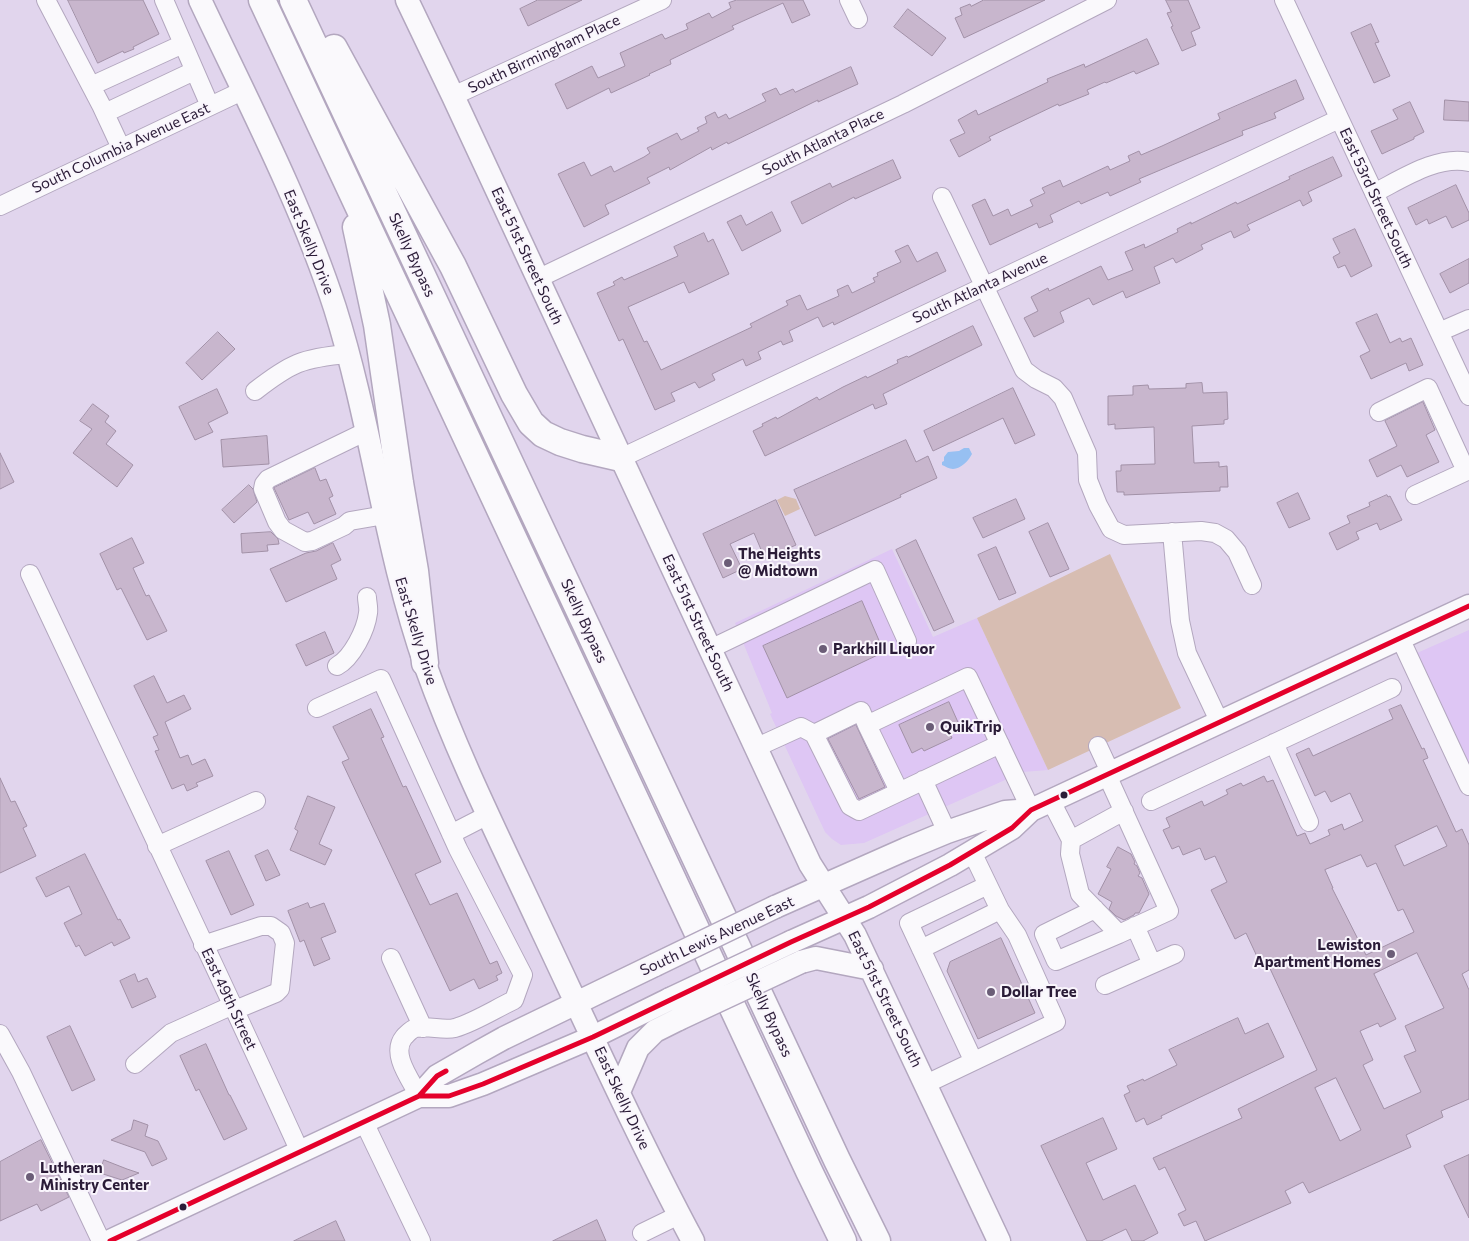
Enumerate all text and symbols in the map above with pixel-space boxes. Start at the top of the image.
street label: South Birmingham Place [465,11,623,97]
street label: South Columbia Avenue East [29,99,213,197]
street label: South Atlanta Place [759,105,887,179]
street label: East 53rd Street South [1335,125,1417,271]
street label: East 51st Street South [487,184,567,328]
street label: East Skelly Drive [280,187,338,297]
street label: Skelly Bypass [385,210,439,300]
street label: South Atlanta Avenue [910,249,1050,327]
place label: The Heights @ Midtown [738,545,821,580]
street label: East 51st Street South [658,551,738,695]
marker: The Heights @ Midtown [722,557,734,569]
street label: East Skelly Drive [391,575,441,687]
street label: Skelly Bypass [557,576,611,666]
place label: Parkhill Liquor [833,640,935,658]
marker: Parkhill Liquor [817,643,829,655]
place label: QuikTrip [940,718,1002,736]
marker: QuikTrip [924,721,936,733]
unlabelled marker [1059,790,1069,800]
street label: South Lewis Avenue East [637,892,797,980]
street label: East 51st Street South [844,928,926,1070]
place label: Lewiston Apartment Homes [1254,936,1381,971]
street label: East 49th Street [197,945,261,1053]
marker: Lewiston Apartment Homes [1385,948,1397,960]
street label: Skelly Bypass [742,970,796,1060]
place label: Dollar Tree [1001,983,1077,1001]
marker: Dollar Tree [985,986,997,998]
street label: East Skelly Drive [590,1044,654,1152]
place label: Lutheran Ministry Center [40,1159,149,1194]
marker: Lutheran Ministry Center [24,1171,36,1183]
unlabelled marker [178,1202,188,1212]

